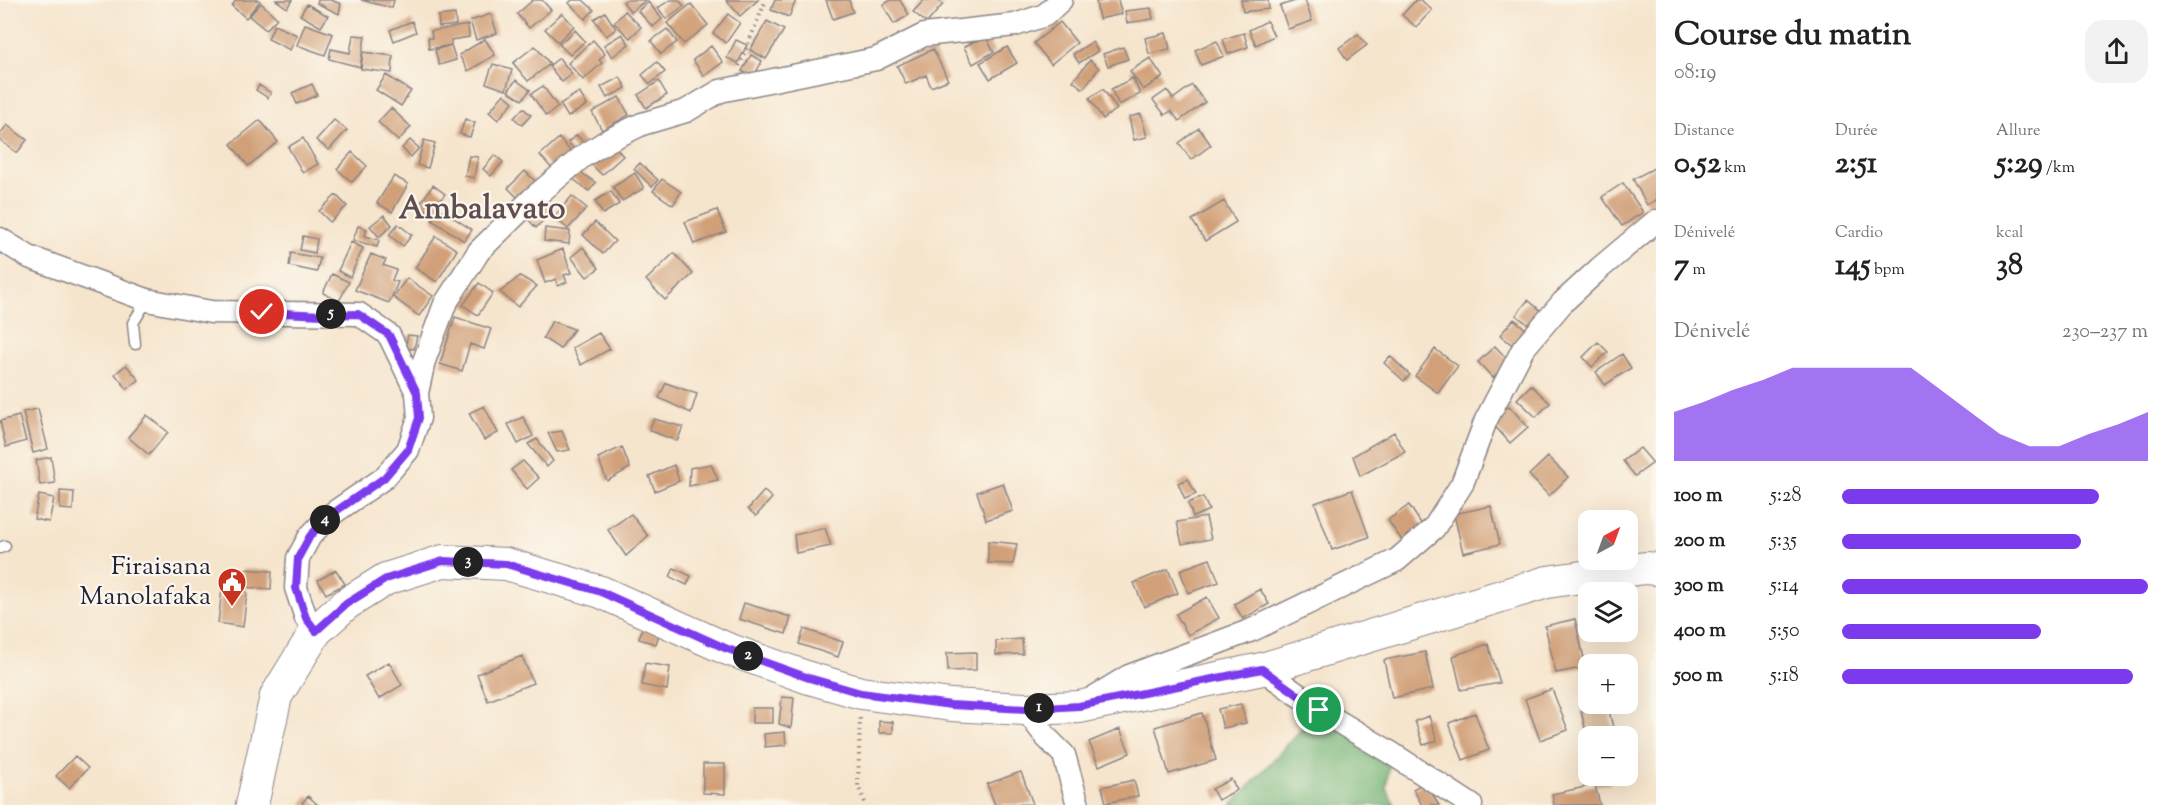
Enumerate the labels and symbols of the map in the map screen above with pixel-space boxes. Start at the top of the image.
district label: Ambalavato [398,187,566,233]
pin [236,286,287,337]
pin: 5 [316,299,346,329]
pin: 4 [310,505,340,535]
north arrow [1578,510,1638,570]
pin: 3 [453,547,483,577]
place label: Firaisana Manolafaka [80,549,211,616]
public building icon: Firaisana Manolafaka [216,566,248,608]
pin: 2 [733,641,763,671]
pin [1293,684,1344,735]
pin: 1 [1024,693,1054,723]

